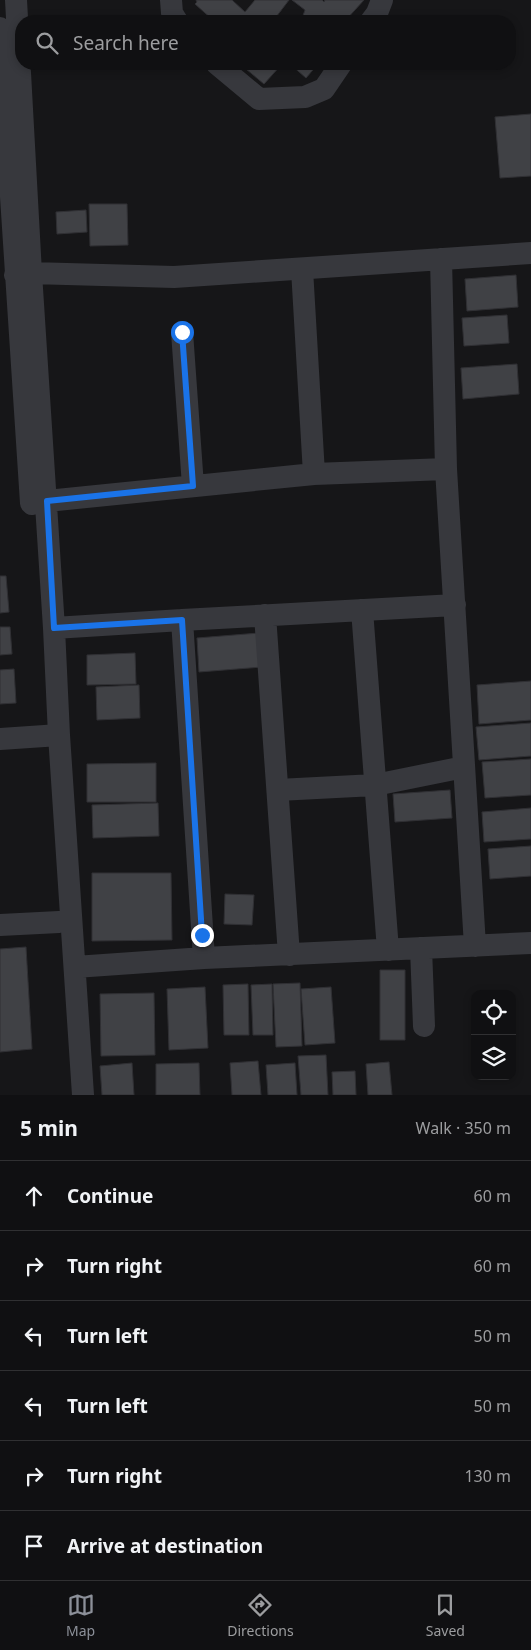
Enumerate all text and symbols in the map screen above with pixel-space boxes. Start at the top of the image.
search box [15,15,516,70]
icon: search [33,29,61,57]
text: Search here [73,30,179,56]
route start [171,321,194,344]
route end [191,924,214,947]
map controls [471,990,516,1080]
button: locate [471,990,516,1035]
button: layers [471,1035,516,1080]
text: 5 min [20,1114,78,1142]
text: Walk · 350 m [416,1117,511,1139]
icon: ahead [20,1182,48,1210]
text: Continue [67,1183,153,1209]
text: 60 m [474,1185,511,1207]
icon: right [20,1252,48,1280]
text: Turn right [67,1253,162,1279]
text: 60 m [474,1255,511,1277]
icon: left [20,1322,48,1350]
text: Turn left [67,1323,148,1349]
text: 50 m [474,1325,511,1347]
icon: left [20,1392,48,1420]
text: Turn left [67,1393,148,1419]
text: 50 m [474,1395,511,1417]
icon: right [20,1462,48,1490]
text: Turn right [67,1463,162,1489]
text: 130 m [464,1465,511,1487]
icon: arrive [20,1532,48,1560]
text: Arrive at destination [67,1533,263,1559]
tab: Map [66,1591,95,1640]
tab: Directions [227,1591,294,1640]
tab: Saved [426,1591,465,1640]

